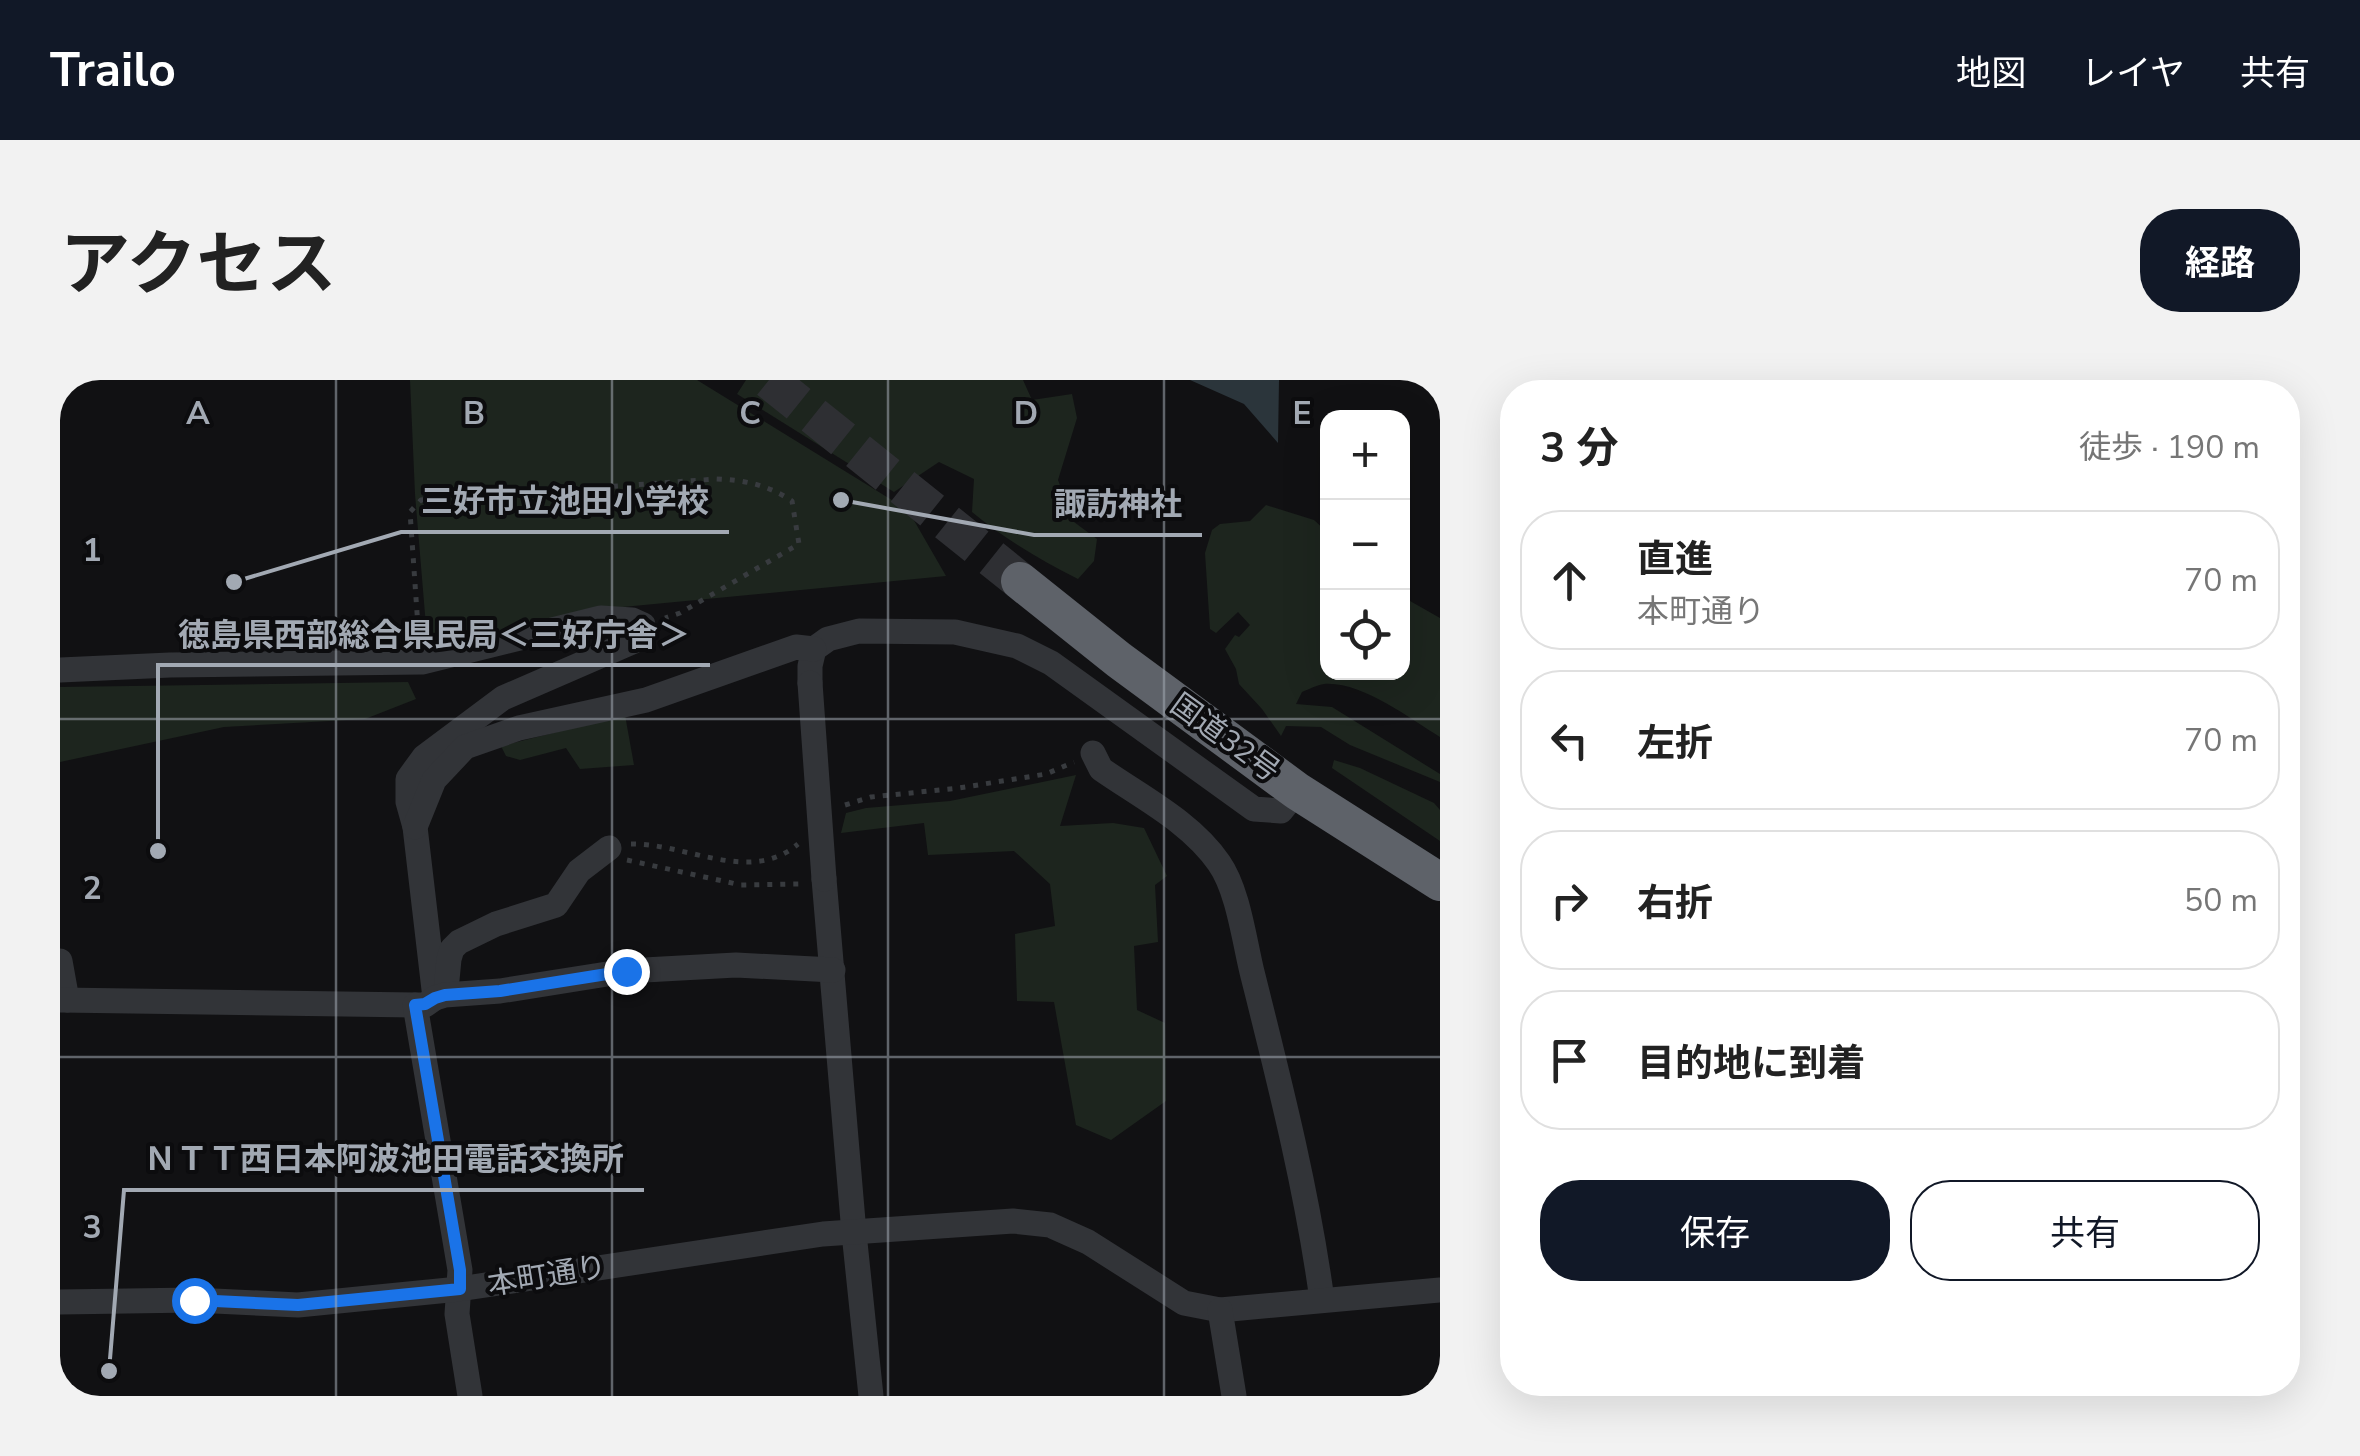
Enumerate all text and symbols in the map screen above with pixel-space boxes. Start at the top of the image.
text: Trailo [50,37,176,103]
text: 地図 [1956,50,2026,97]
text: レイヤ [2081,50,2185,97]
text: 共有 [2240,50,2310,97]
button: 経路 [2140,209,2300,312]
text: アクセス [60,217,337,313]
text: A [186,392,210,435]
text: B [463,392,485,435]
text: C [739,392,761,435]
text: D [1014,392,1038,435]
text: E [1292,392,1312,435]
map controls [1320,410,1410,680]
button: + [1320,410,1410,500]
text: 3 分 [1540,420,1619,477]
text: 徒歩 · 190 m [2079,426,2260,469]
callout: 三好市立池田小学校 [401,470,729,532]
callout: 諏訪神社 [1034,473,1202,535]
text: 三好市立池田小学校 [421,480,709,523]
text: 諏訪神社 [1054,483,1182,526]
button: − [1320,500,1410,590]
text: 1 [82,529,102,572]
text: 直進 [1637,534,1713,585]
icon: ahead [1542,553,1597,608]
text: 70 m [2184,559,2258,602]
button: locate [1320,590,1410,680]
text: 本町通り [1637,590,1765,633]
callout: 徳島県西部総合県民局＜三好庁舎＞ [158,603,710,665]
text: 徳島県西部総合県民局＜三好庁舎＞ [178,614,690,657]
street label: 国道32号 [1162,684,1288,792]
icon: left [1542,713,1597,768]
text: 左折 [1637,718,1713,769]
text: 70 m [2184,719,2258,762]
text: 2 [82,867,102,910]
icon: right [1542,873,1597,928]
text: 右折 [1637,878,1713,929]
text: 50 m [2184,879,2258,922]
route end [604,949,650,995]
icon: arrive [1542,1033,1597,1088]
text: 目的地に到着 [1637,1038,1865,1089]
callout: ＮＴＴ西日本阿波池田電話交換所 [124,1128,644,1190]
text: ＮＴＴ西日本阿波池田電話交換所 [144,1138,624,1181]
button: 保存 [1540,1180,1890,1281]
button: 共有 [1910,1180,2260,1281]
text: 3 [82,1206,102,1249]
street label: 本町通り [485,1246,609,1306]
route start [172,1278,218,1324]

